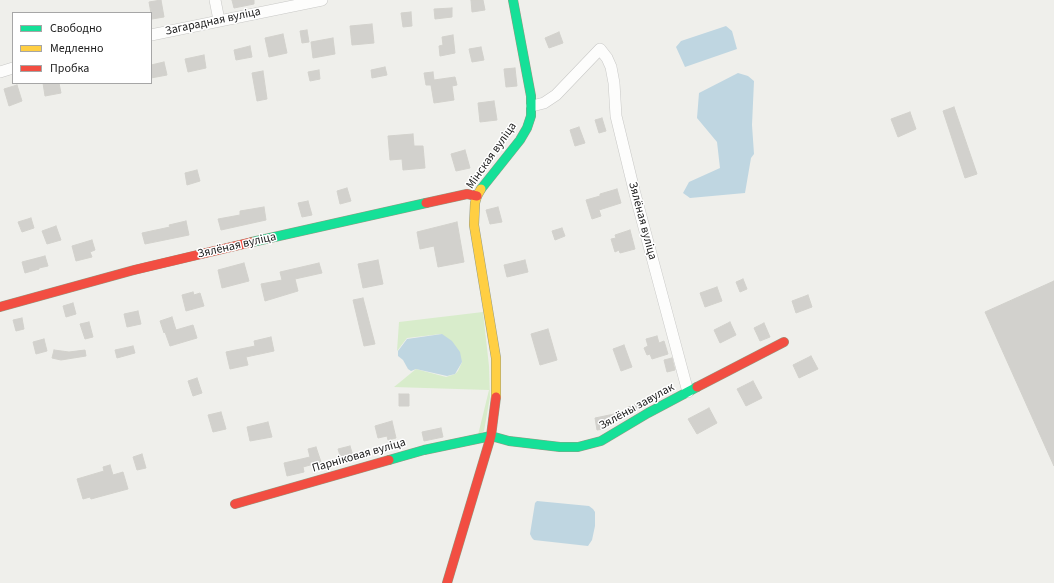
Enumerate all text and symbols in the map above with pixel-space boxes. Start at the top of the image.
street label: Загарадная вуліца [164,5,262,39]
legend [12,12,152,84]
text: Свободно [50,20,102,37]
text: Медленно [50,40,104,57]
text: Пробка [50,60,89,77]
street label: Мінская вуліца [464,120,520,192]
street label: Зялёная вуліца [625,180,659,262]
street label: Зялёная вуліца [196,230,278,262]
street label: Зялёны завулак [597,380,677,434]
street label: Парніковая вуліца [310,436,408,476]

